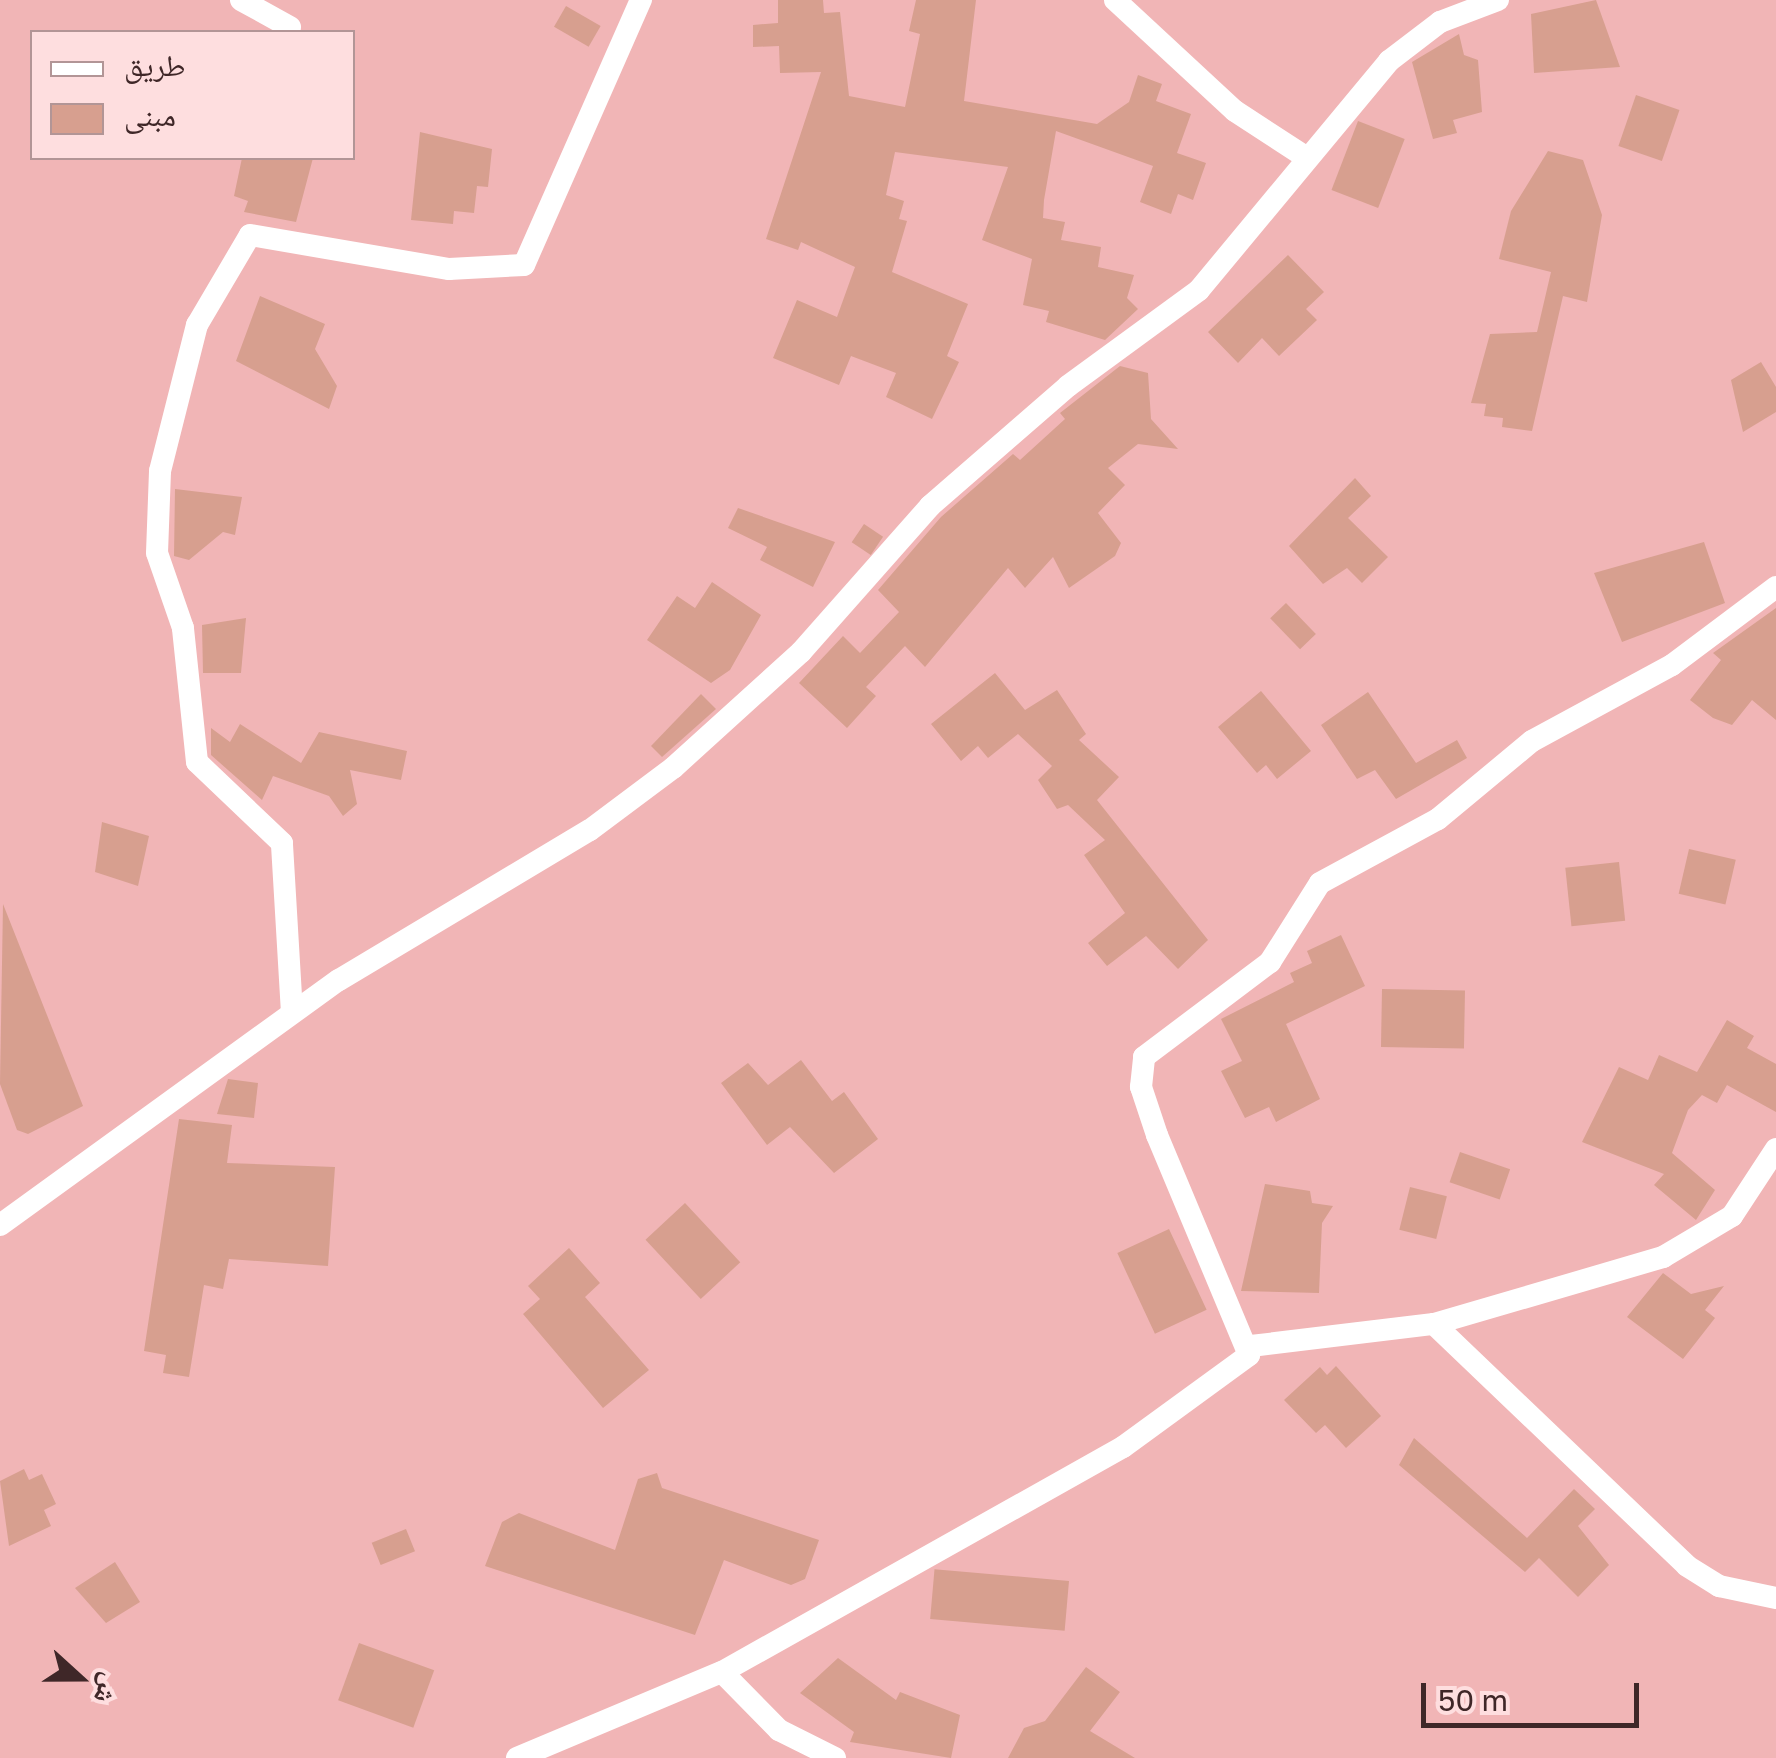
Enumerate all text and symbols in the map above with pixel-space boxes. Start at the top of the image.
legend [30,30,355,160]
text: طريق [124,47,185,83]
text: مبنى [124,97,176,133]
north arrow [30,1628,130,1728]
scale bar [1426,1663,1644,1725]
text: ش [88,1669,129,1709]
text: 50 m [1438,1682,1508,1718]

